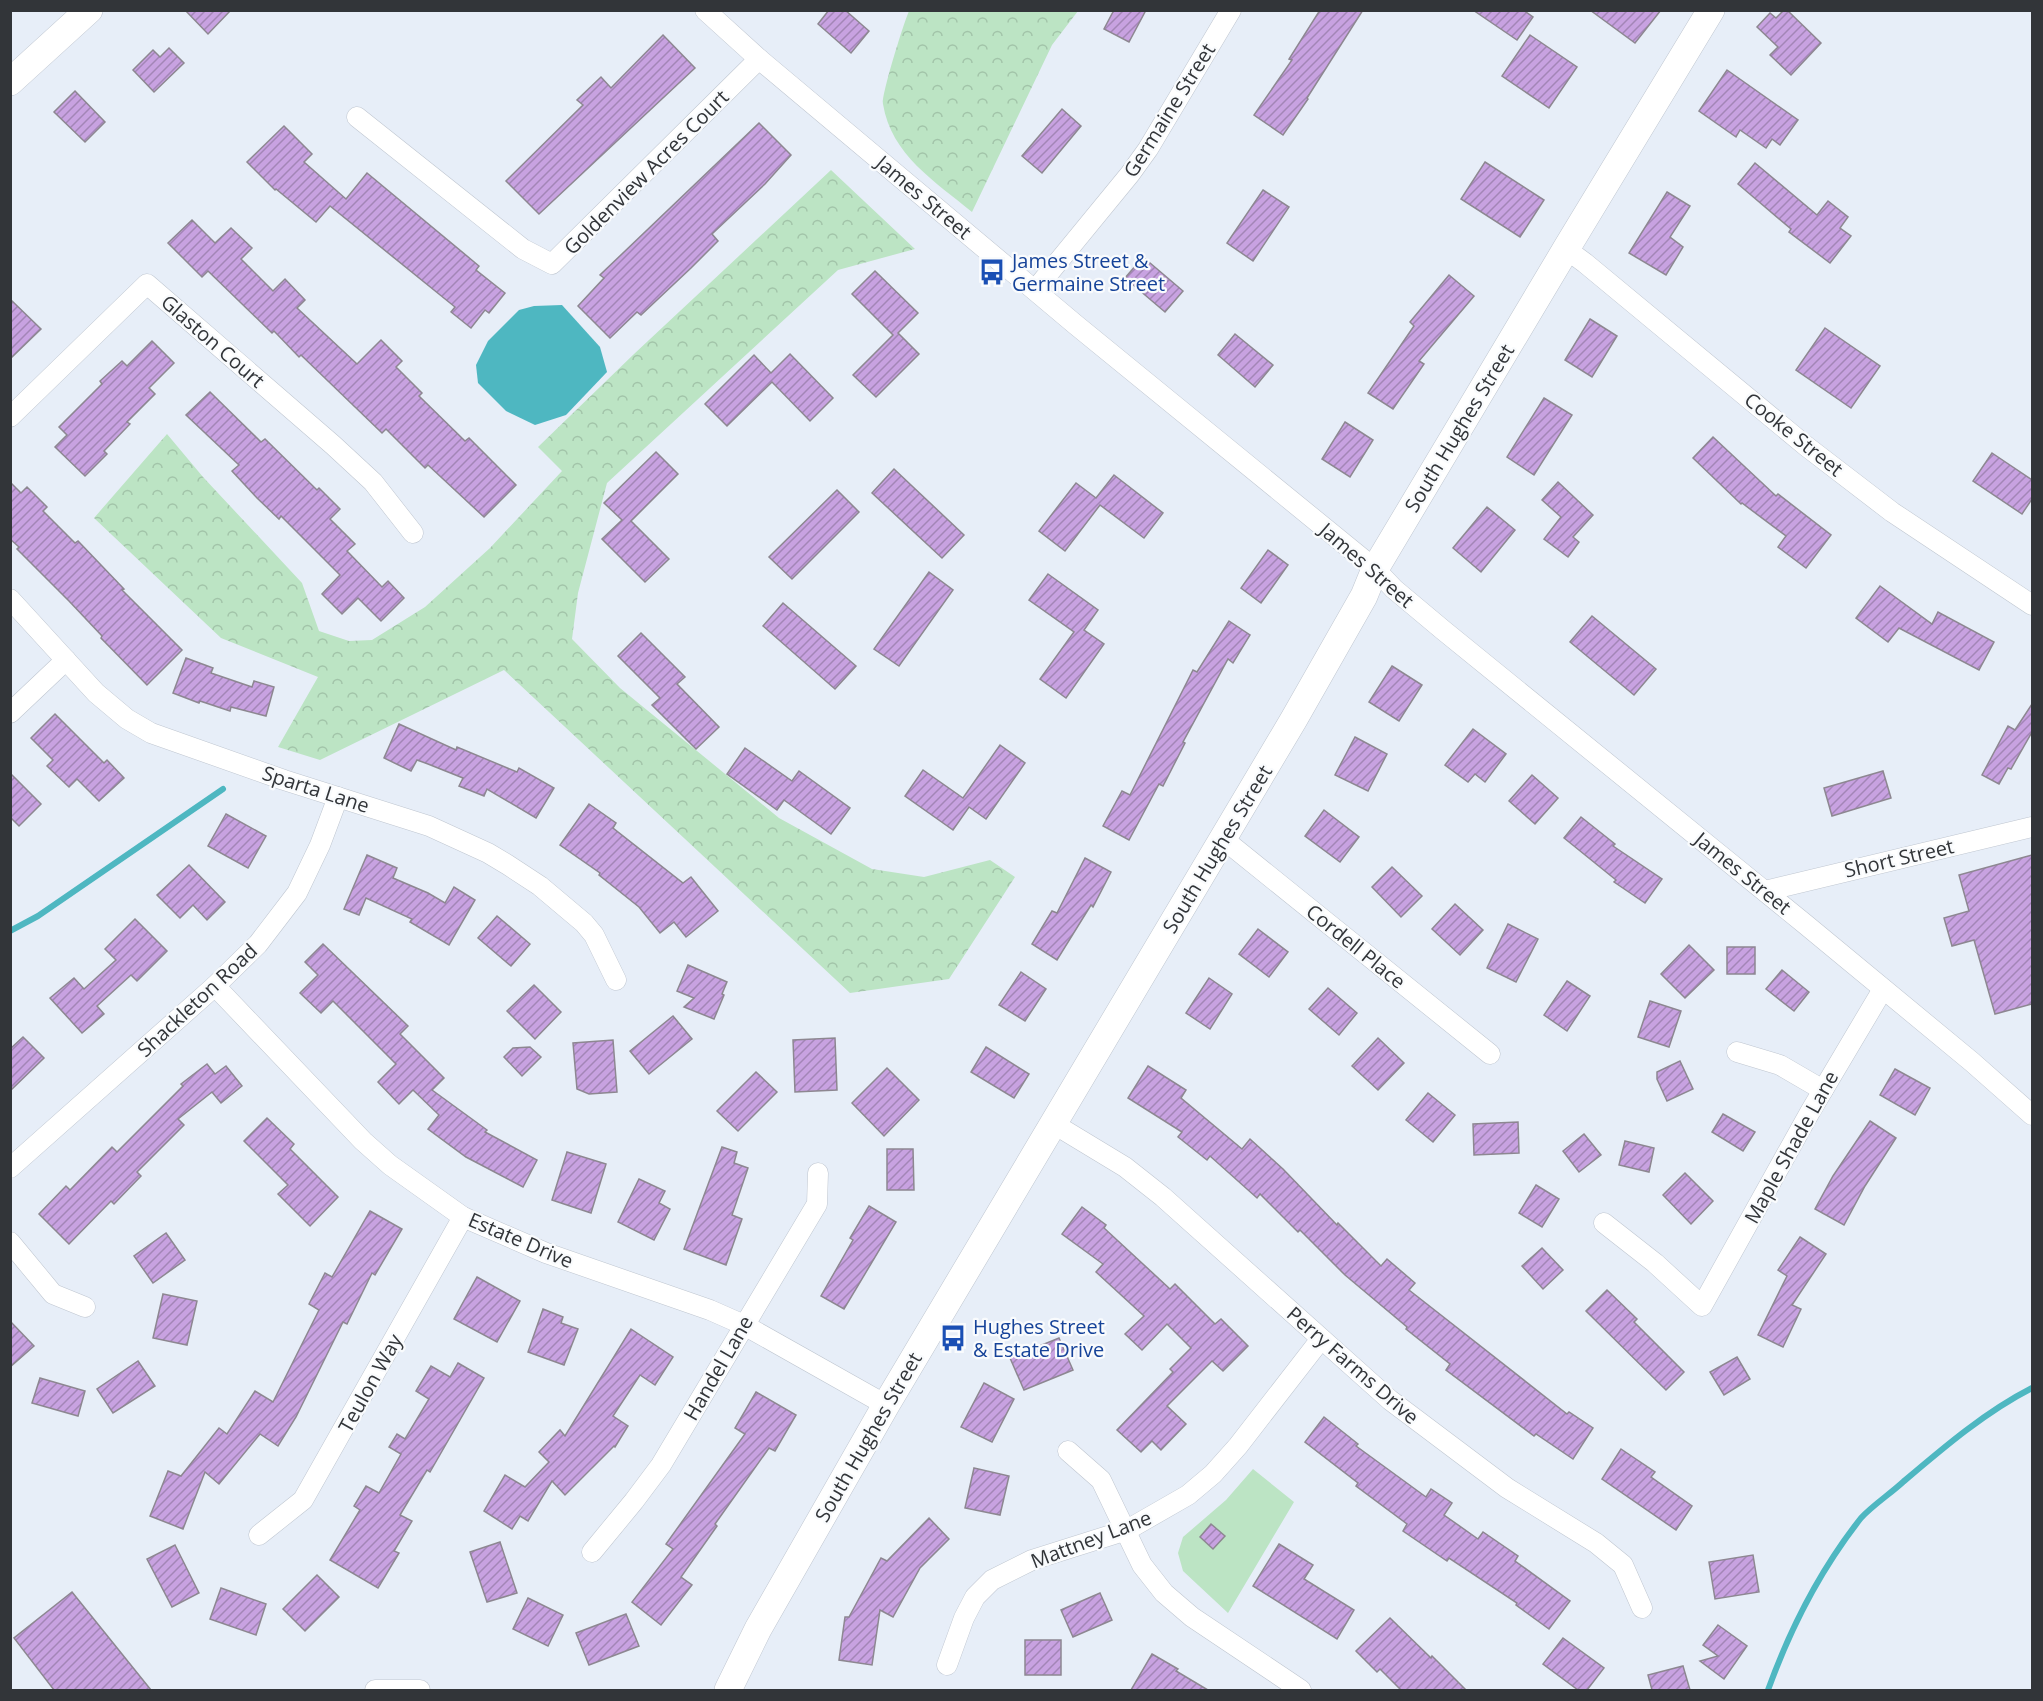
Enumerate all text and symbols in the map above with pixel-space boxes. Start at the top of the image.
street label: Germaine Street [1117,38,1221,182]
street label: Goldenview Acres Court [558,84,734,260]
street label: James Street [869,148,977,245]
place label: James Street & Germaine Street [1010,247,1165,297]
bus stop icon: James Street & Germaine Street [977,257,1007,287]
street label: Glaston Court [155,288,271,394]
street label: South Hughes Street [1398,339,1520,517]
street label: Cooke Street [1739,386,1849,482]
street label: James Street [1313,515,1420,614]
street label: Sparta Lane [259,759,373,819]
street label: South Hughes Street [1156,760,1278,938]
street label: James Street [1688,824,1797,920]
street label: Short Street [1842,832,1956,884]
street label: Cordell Place [1301,898,1411,994]
street label: Shackleton Road [131,937,263,1063]
street label: Maple Shade Lane [1738,1066,1844,1228]
street label: Estate Drive [464,1206,578,1274]
street label: Perry Farms Drive [1281,1300,1425,1430]
street label: Handel Lane [677,1311,759,1425]
place label: Hughes Street & Estate Drive [973,1313,1105,1363]
bus stop icon: Hughes Street & Estate Drive [938,1323,968,1353]
street label: Teulon Way [332,1328,409,1437]
street label: South Hughes Street [808,1347,928,1527]
street label: Mattney Lane [1027,1504,1155,1574]

